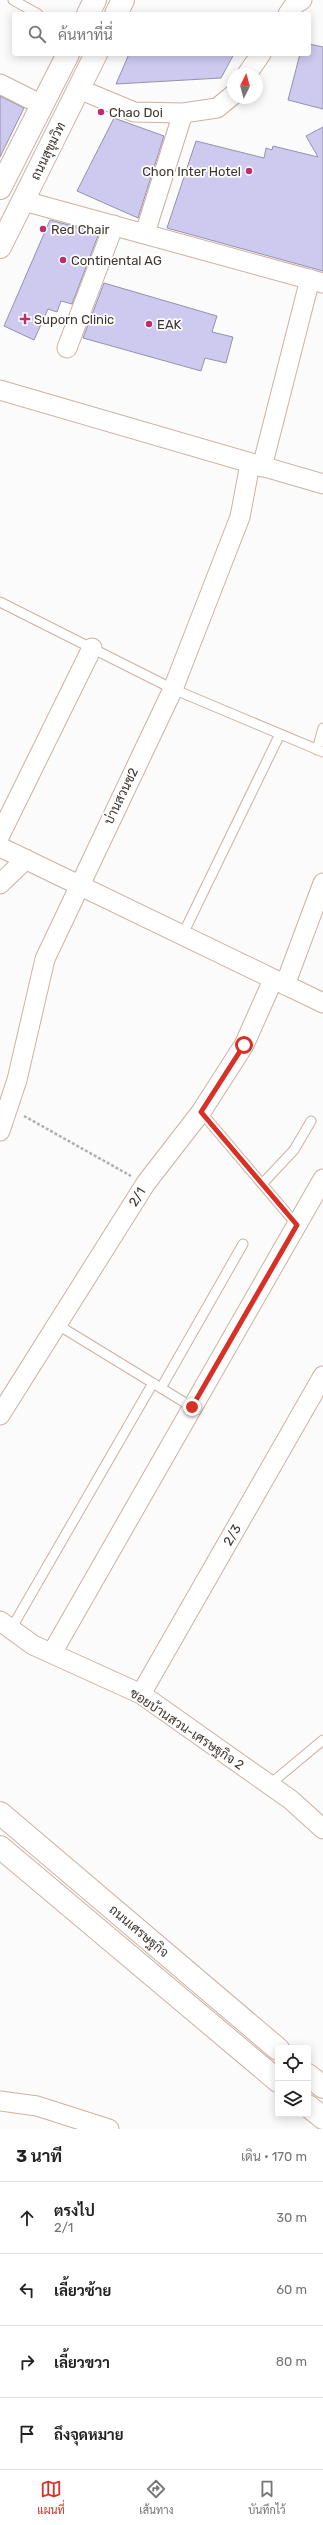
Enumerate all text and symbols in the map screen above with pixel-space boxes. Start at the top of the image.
search box [12,12,311,56]
icon: search [26,23,48,45]
text: ค้นหาที่นี่ [58,26,113,44]
north arrow [227,68,263,104]
place label: Chao Doi [109,105,163,120]
marker: Chao Doi [96,107,106,117]
street label: ถนนสุขุมวิท [27,119,70,183]
place label: Chon Inter Hotel [142,164,241,179]
marker: Chon Inter Hotel [244,166,254,176]
place label: Red Chair [51,222,110,237]
marker: Red Chair [38,224,48,234]
place label: Continental AG [71,253,162,268]
marker: Continental AG [58,255,68,265]
place label: Suporn Clinic [34,312,114,327]
marker: Suporn Clinic [19,313,31,325]
place label: EAK [157,317,182,332]
marker: EAK [144,319,154,329]
street label: บ่านสวนซ2 [101,765,141,827]
route start [235,1036,253,1054]
street label: 2/1 [125,1185,149,1209]
route end [183,1398,201,1416]
street label: 2/3 [220,1522,244,1548]
street label: ซอยบ้านสวน-เศรษฐกิจ 2 [127,1684,248,1774]
street label: ถนนเศรษฐกิจ [106,1901,172,1961]
map controls [275,2045,311,2117]
button: locate [275,2045,311,2081]
button: layers [275,2081,311,2117]
text: 3 นาที [16,2146,62,2166]
text: เดิน · 170 m [241,2149,307,2164]
text: ตรงไป [54,2202,95,2220]
icon: ahead [16,2207,38,2229]
text: 30 m [276,2210,307,2225]
text: 2/1 [54,2220,73,2235]
icon: left [16,2279,38,2301]
text: เลี้ยวซ้าย [54,2282,111,2300]
text: 60 m [276,2282,307,2297]
icon: right [16,2351,38,2373]
text: เลี้ยวขวา [54,2354,110,2372]
text: 80 m [276,2354,307,2369]
icon: arrive [16,2423,38,2445]
text: ถึงจุดหมาย [54,2426,124,2444]
tab: แผนที่ [37,2478,65,2517]
tab: เส้นทาง [139,2478,174,2517]
tab: บันทึกไว้ [248,2478,286,2517]

